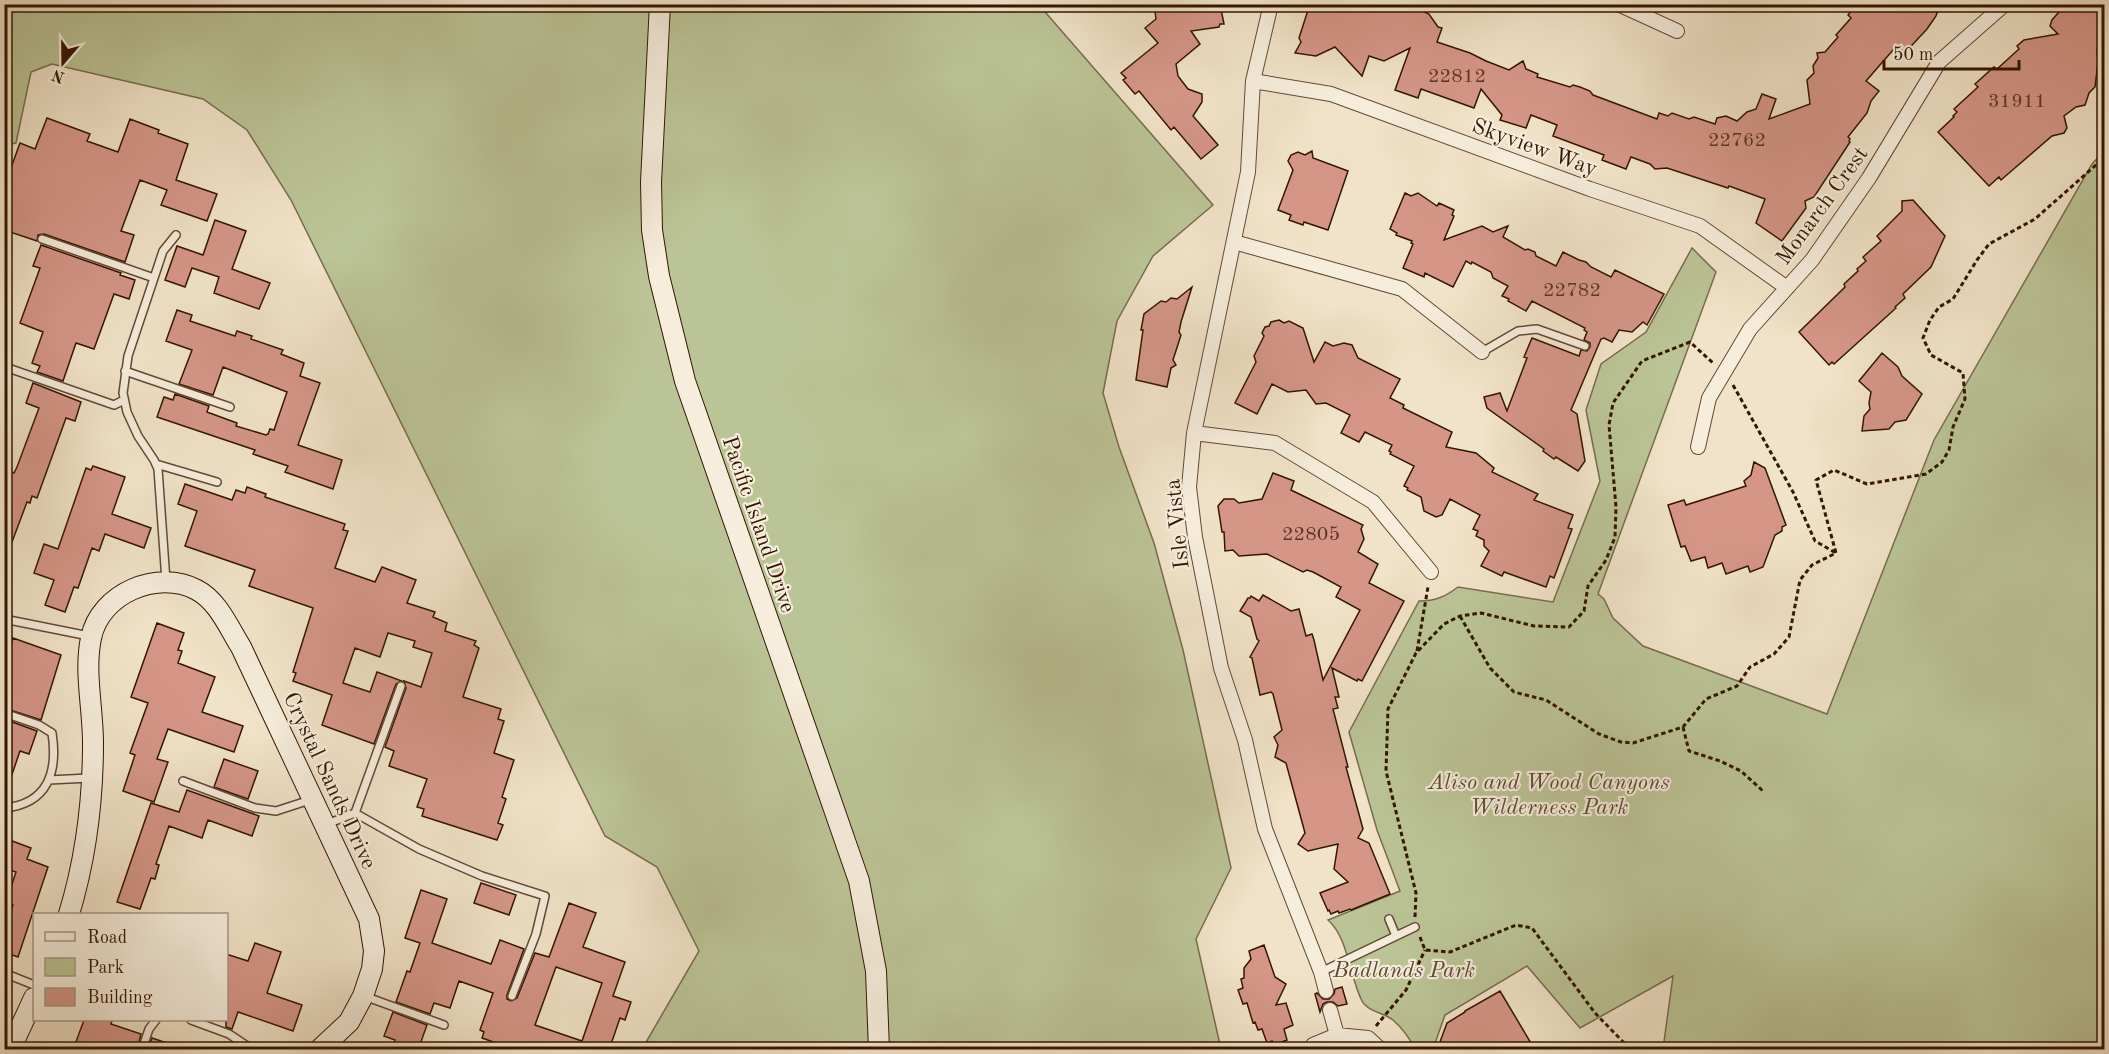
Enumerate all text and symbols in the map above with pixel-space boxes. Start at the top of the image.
north arrow [33,33,93,93]
scale bar [1884,33,2019,71]
text: 50 m [1893,46,1933,64]
text: N [49,65,67,85]
house number: 22812 [1428,67,1486,87]
house number: 31911 [1988,92,2046,112]
street label: Skyview Way [1469,115,1600,181]
house number: 22762 [1708,131,1766,151]
street label: Monarch Crest [1773,143,1873,269]
house number: 22782 [1543,281,1601,301]
street label: Pacific Island Drive [718,434,799,616]
street label: Isle Vista [1162,478,1194,570]
house number: 22805 [1282,525,1340,545]
street label: Crystal Sands Drive [279,689,380,873]
park label: Aliso and Wood Canyons Wilderness Park [1427,772,1670,819]
legend [33,913,228,1021]
text: Road [87,929,127,947]
text: Park [87,959,124,977]
park label: Badlands Park [1332,960,1475,982]
text: Building [87,989,153,1007]

